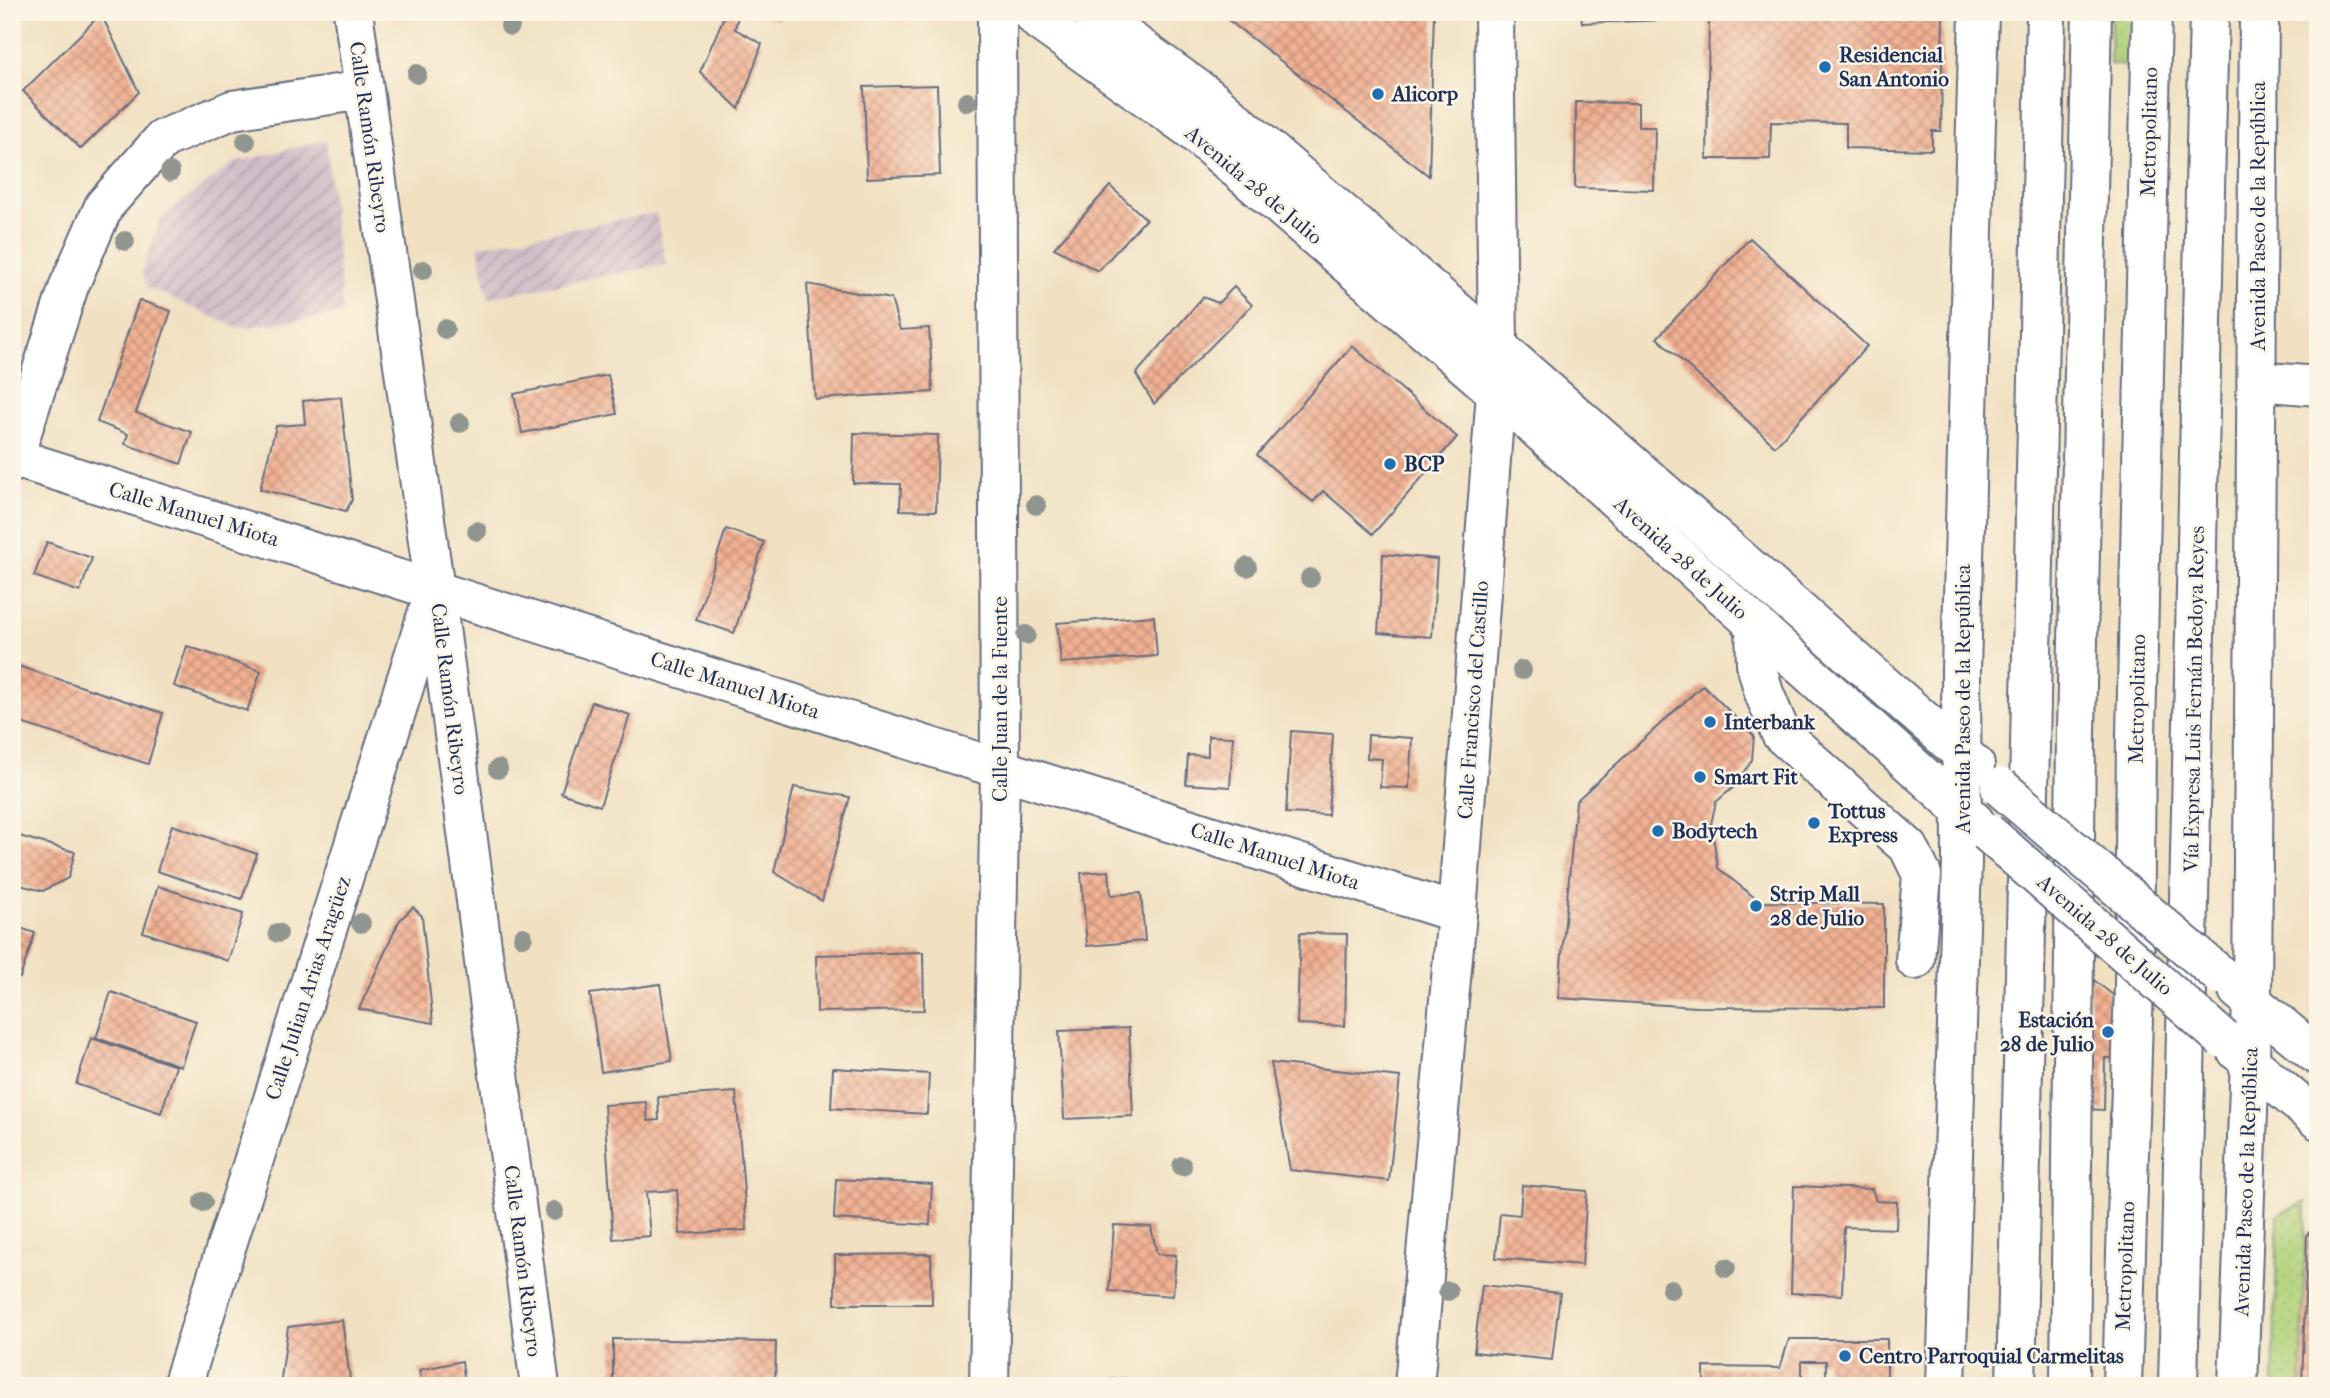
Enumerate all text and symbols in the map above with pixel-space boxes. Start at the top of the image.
street label: Calle Ramón Ribeyro [345,40,395,234]
place label: Residencial San Antonio [1839,43,1949,91]
marker: Residencial San Antonio [1817,59,1833,75]
street label: Metropolitano [2136,67,2162,197]
street label: Avenida Paseo de la República [2246,81,2270,352]
place label: Alicorp [1390,82,1459,106]
marker: Alicorp [1370,86,1386,102]
street label: Avenida 28 de Julio [1180,120,1327,249]
place label: BCP [1404,452,1445,476]
marker: BCP [1382,456,1398,472]
street label: Calle Manuel Miota [106,477,282,551]
street label: Avenida 28 de Julio [1608,491,1753,624]
street label: Vía Expresa Luis Fernán Bedoya Reyes [2179,525,2209,873]
street label: Avenida Paseo de la República [1951,564,1975,835]
street label: Calle Francisco del Castillo [1453,580,1493,820]
street label: Calle Juan de la Fuente [988,596,1012,802]
street label: Calle Ramón Ribeyro [426,602,474,796]
street label: Metropolitano [2124,634,2150,764]
street label: Calle Manuel Miota [647,646,823,724]
place label: Interbank [1724,710,1816,734]
marker: Interbank [1702,714,1718,730]
place label: Smart Fit [1714,765,1798,789]
marker: Smart Fit [1692,769,1708,785]
place label: Tottus Express [1827,799,1898,847]
marker: Tottus Express [1806,815,1822,831]
street label: Calle Manuel Miota [1187,817,1363,895]
place label: Bodytech [1672,819,1758,843]
marker: Bodytech [1650,823,1666,839]
street label: Avenida 28 de Julio [2032,869,2178,1000]
street label: Calle Julian Arias Aragüez [260,873,356,1103]
place label: Strip Mall 28 de Julio [1770,882,1864,930]
marker: Strip Mall 28 de Julio [1748,898,1764,914]
place label: Estación 28 de Julio [2000,1008,2095,1056]
marker: Estación 28 de Julio [2100,1024,2116,1040]
street label: Avenida Paseo de la República [2229,1047,2263,1318]
street label: Calle Ramón Ribeyro [499,1164,547,1358]
street label: Metropolitano [2111,1201,2139,1331]
place label: Centro Parroquial Carmelitas [1859,1344,2124,1368]
marker: Centro Parroquial Carmelitas [1837,1348,1853,1364]

